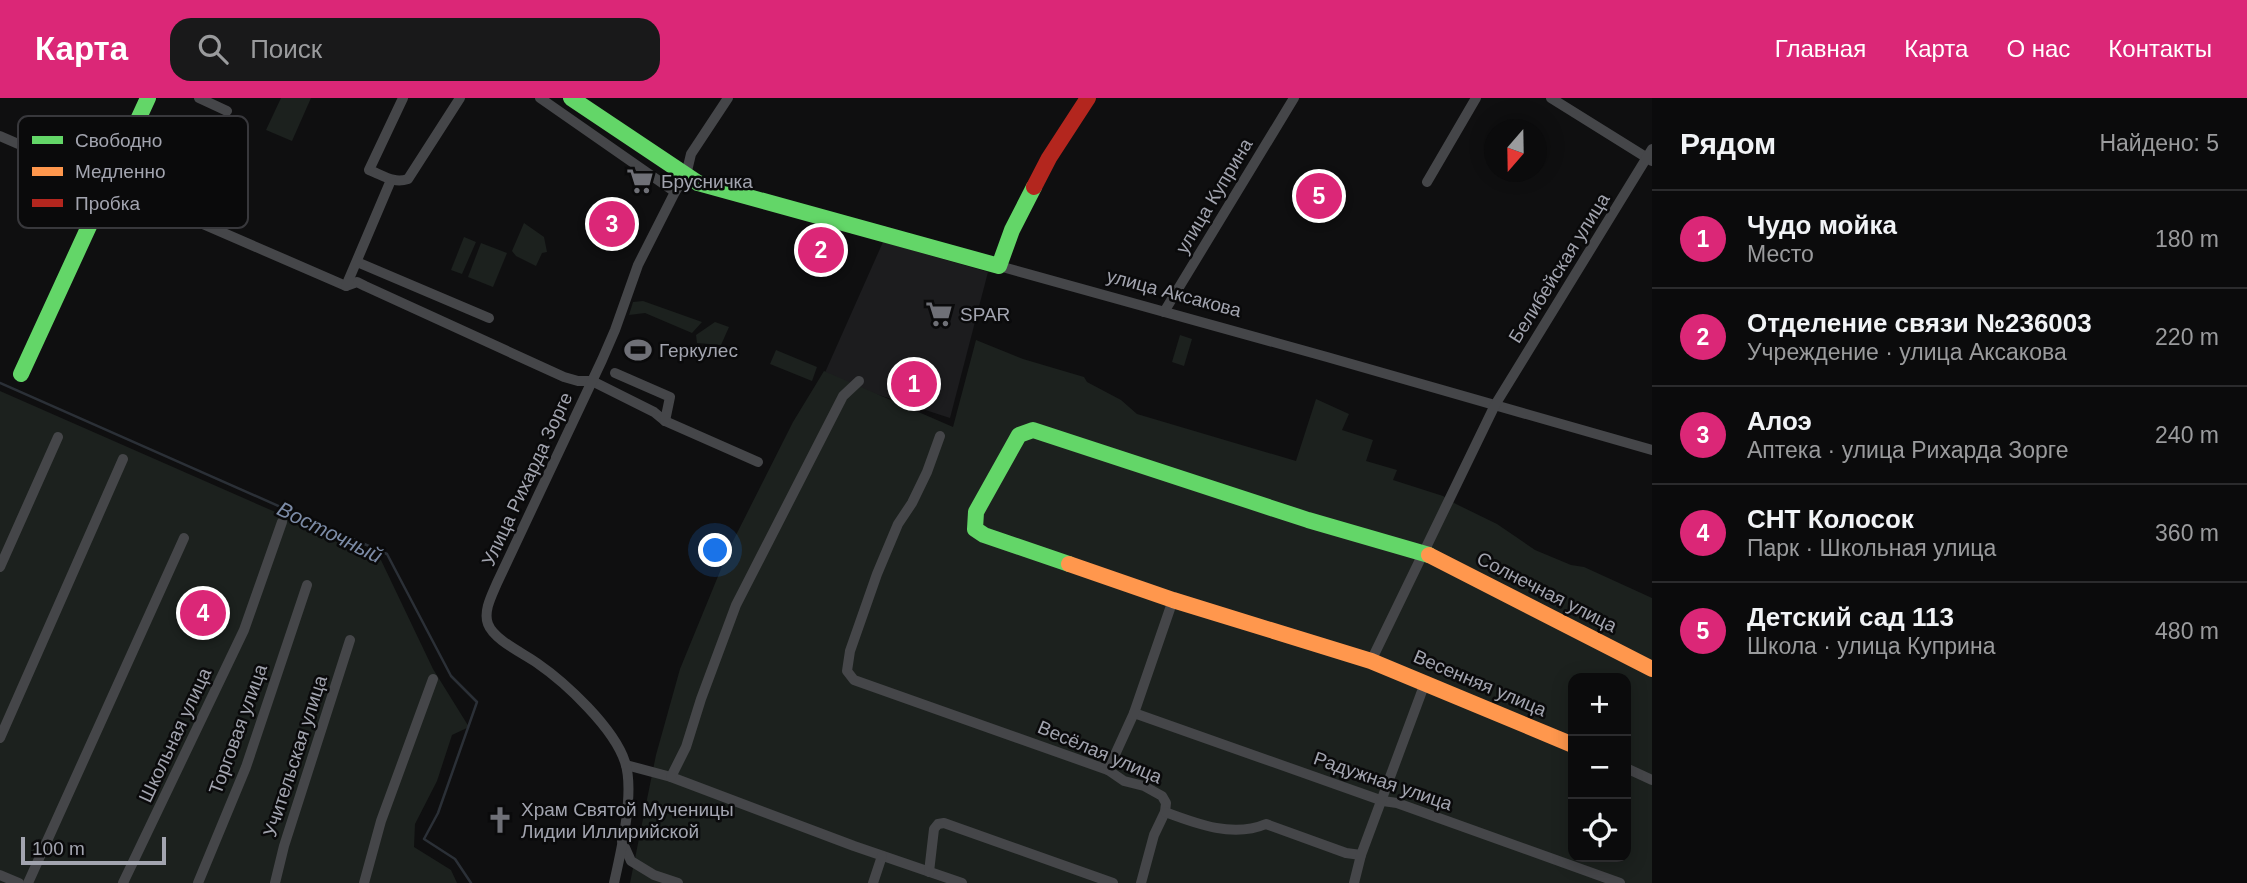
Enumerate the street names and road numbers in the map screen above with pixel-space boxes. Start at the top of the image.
street label: улица Куприна [1171,134,1257,257]
street label: Белибейская улица [1504,189,1614,347]
street label: улица Аксакова [1104,265,1244,321]
street label: Улица Рихарда Зорге [478,389,576,569]
street label: Солнечная улица [1474,548,1621,637]
street label: Весенняя улица [1410,646,1550,721]
street label: Торговая улица [205,661,271,797]
street label: Школьная улица [135,664,216,806]
street label: Учительская улица [259,672,331,839]
street label: Весёлая улица [1035,716,1166,788]
street label: Радужная улица [1311,747,1455,815]

